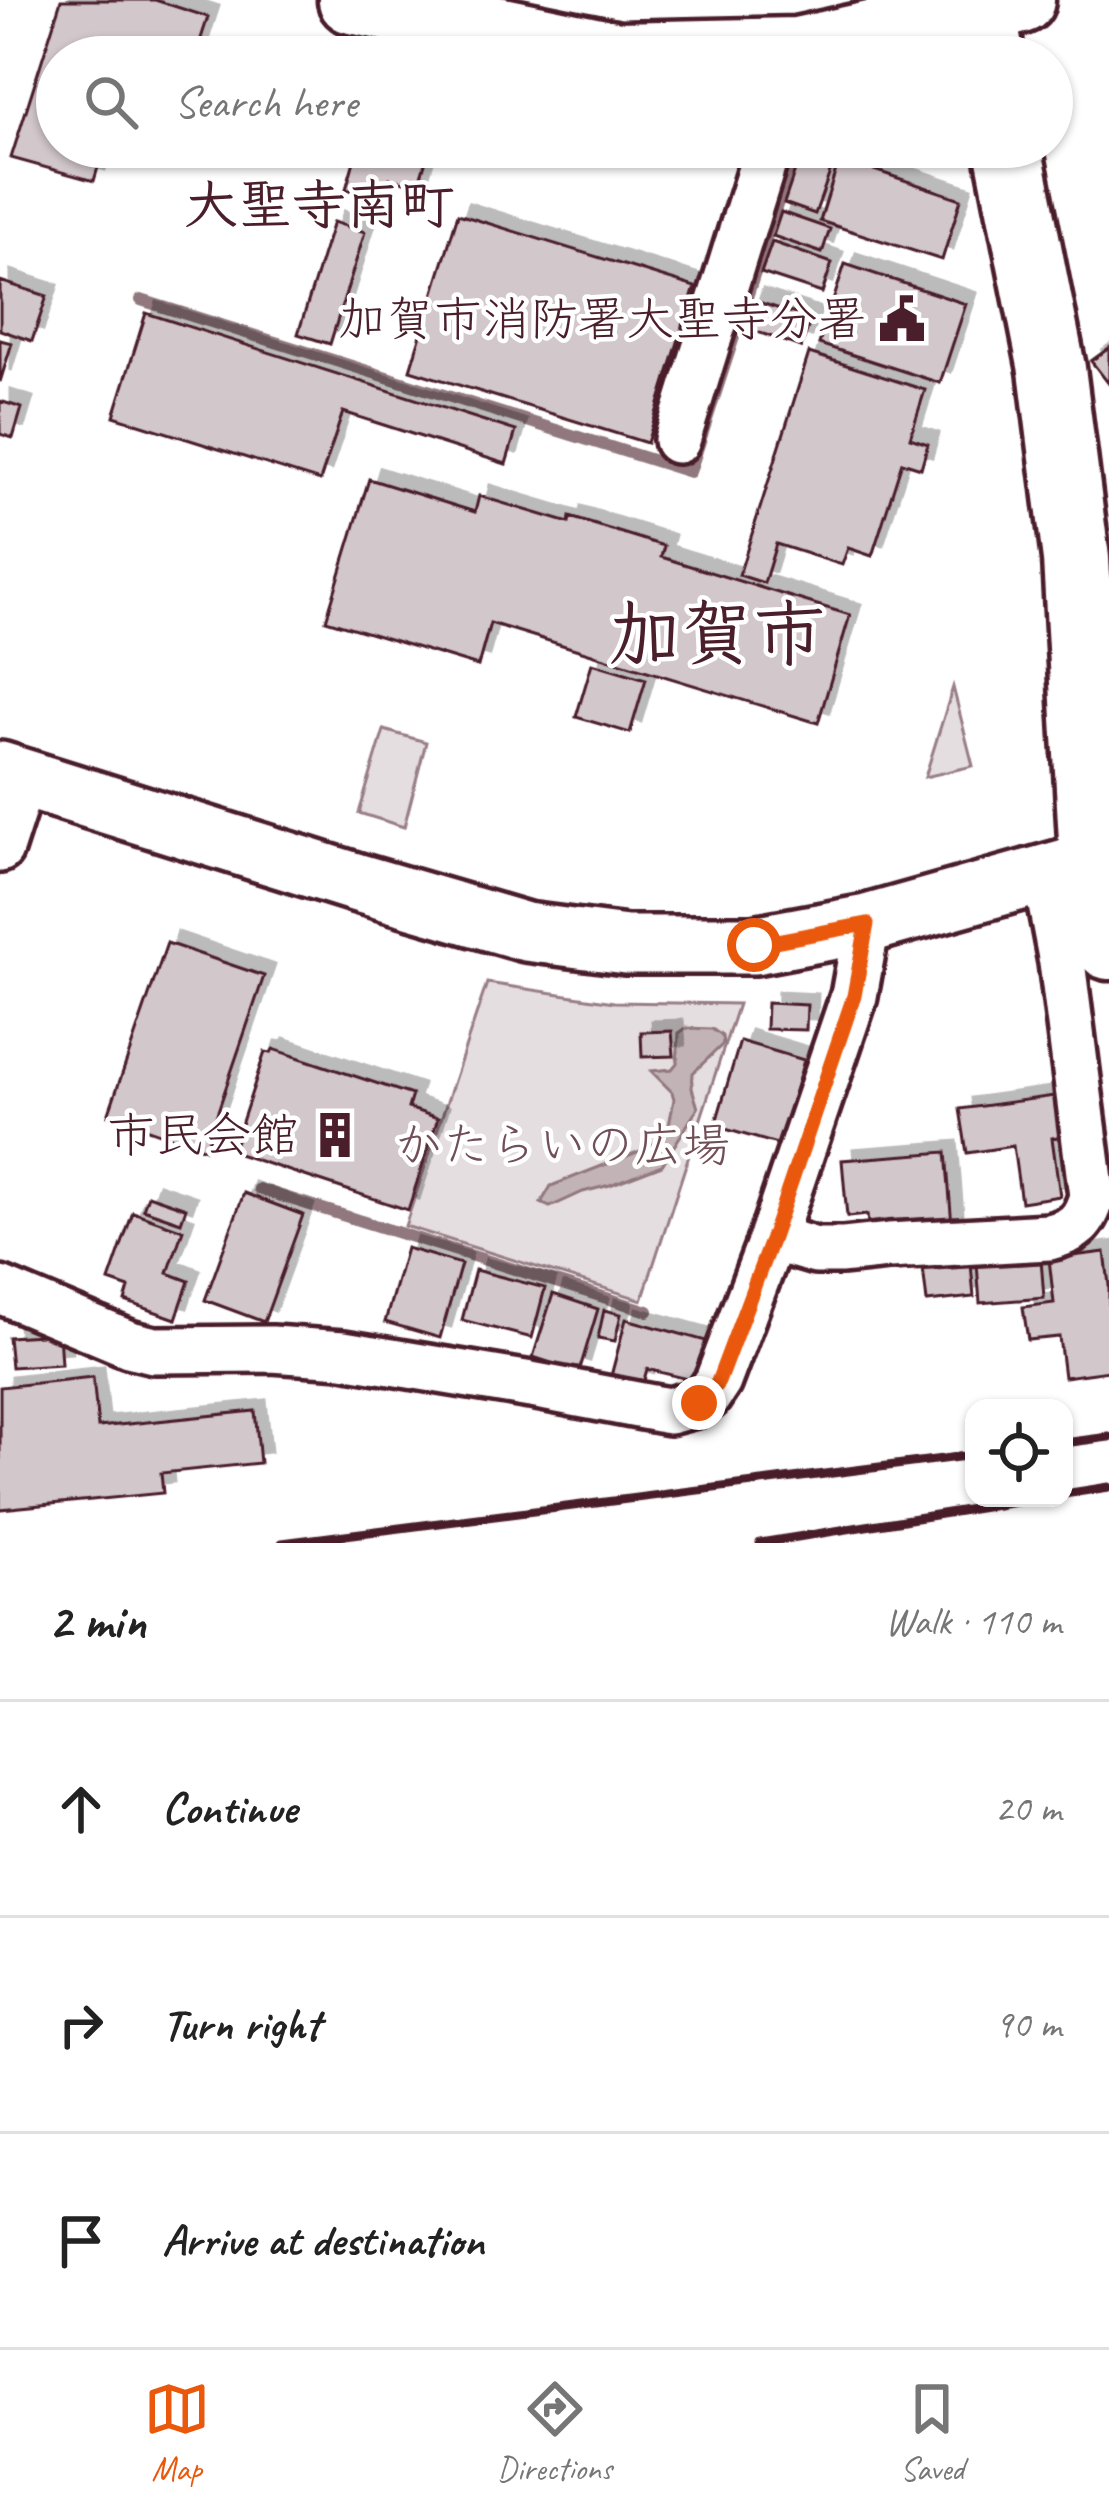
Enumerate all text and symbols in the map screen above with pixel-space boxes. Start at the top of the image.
search box [36,36,1073,168]
icon: search [78,69,144,135]
text: Search here [174,74,357,131]
district label: 大聖寺南町 [184,171,454,239]
place label: 加賀市消防署大聖寺分署 [338,289,866,349]
public building icon: 加賀市消防署大聖寺分署 [877,294,927,344]
district label: 加賀市 [609,589,825,680]
route start [727,918,781,972]
place label: 市民会館 [107,1105,299,1165]
building icon: 市民会館 [310,1110,360,1160]
park label: かたらいの広場 [394,1115,730,1175]
route end [672,1376,726,1430]
map controls [965,1399,1073,1507]
button: locate [965,1399,1073,1507]
text: 2 min [48,1589,146,1653]
text: Walk · 110 m [885,1597,1061,1646]
icon: ahead [48,1776,114,1842]
text: Continue [162,1780,296,1837]
text: 20 m [995,1784,1061,1833]
icon: right [48,1992,114,2058]
text: Turn right [162,1996,320,2053]
text: 90 m [995,2000,1061,2049]
icon: arrive [48,2208,114,2274]
text: Arrive at destination [162,2212,484,2269]
tab: Map [144,2376,210,2490]
tab: Directions [497,2376,612,2490]
tab: Saved [899,2376,965,2490]

